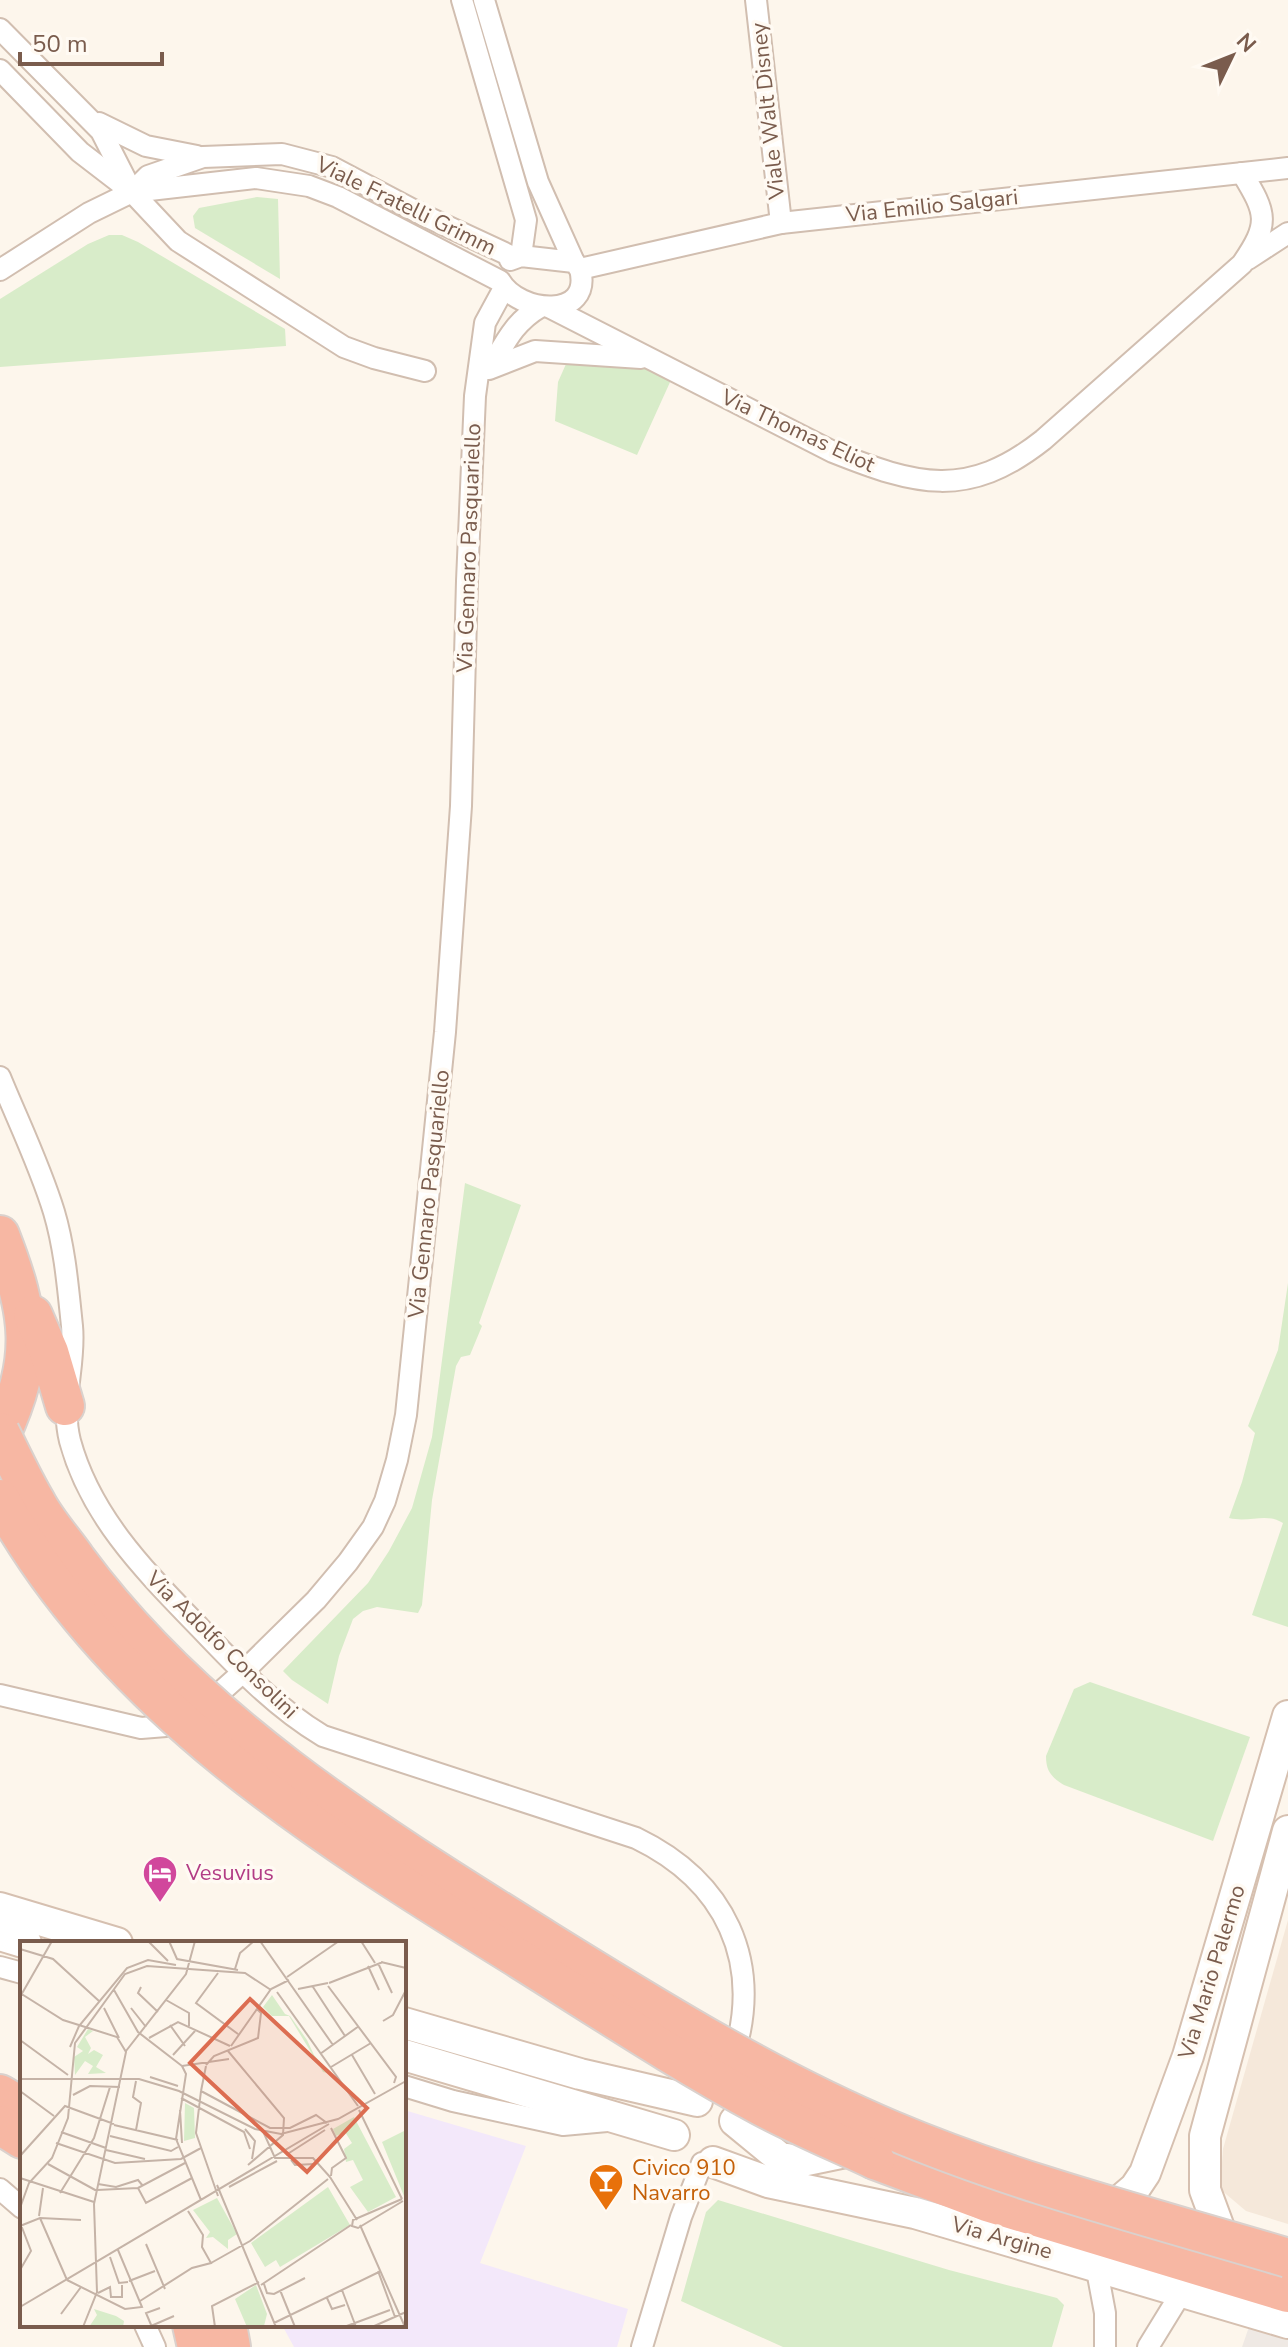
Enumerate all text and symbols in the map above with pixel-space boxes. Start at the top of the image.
scale bar [20,16,162,66]
north arrow [1192,16,1272,96]
street label: Viale Walt Disney [744,21,792,202]
text: N [1229,27,1262,59]
text: 50 m [32,28,88,60]
street label: Viale Fratelli Grimm [310,149,501,263]
street label: Via Emilio Salgari [843,182,1020,230]
street label: Via Thomas Eliot [715,382,880,480]
street label: Via Gennaro Pasquariello [450,423,488,674]
street label: Via Gennaro Pasquariello [401,1068,457,1321]
street label: Via Adolfo Consolini [139,1564,305,1725]
hotel icon: Vesuvius [141,1854,179,1904]
place label: Vesuvius [185,1858,274,1888]
street label: Via Mario Palermo [1171,1881,1253,2064]
inset map [20,1941,406,2327]
place label: Civico 910 Navarro [632,2153,736,2208]
bar icon: Civico 910 Navarro [587,2162,625,2212]
street label: Via Argine [947,2209,1056,2267]

